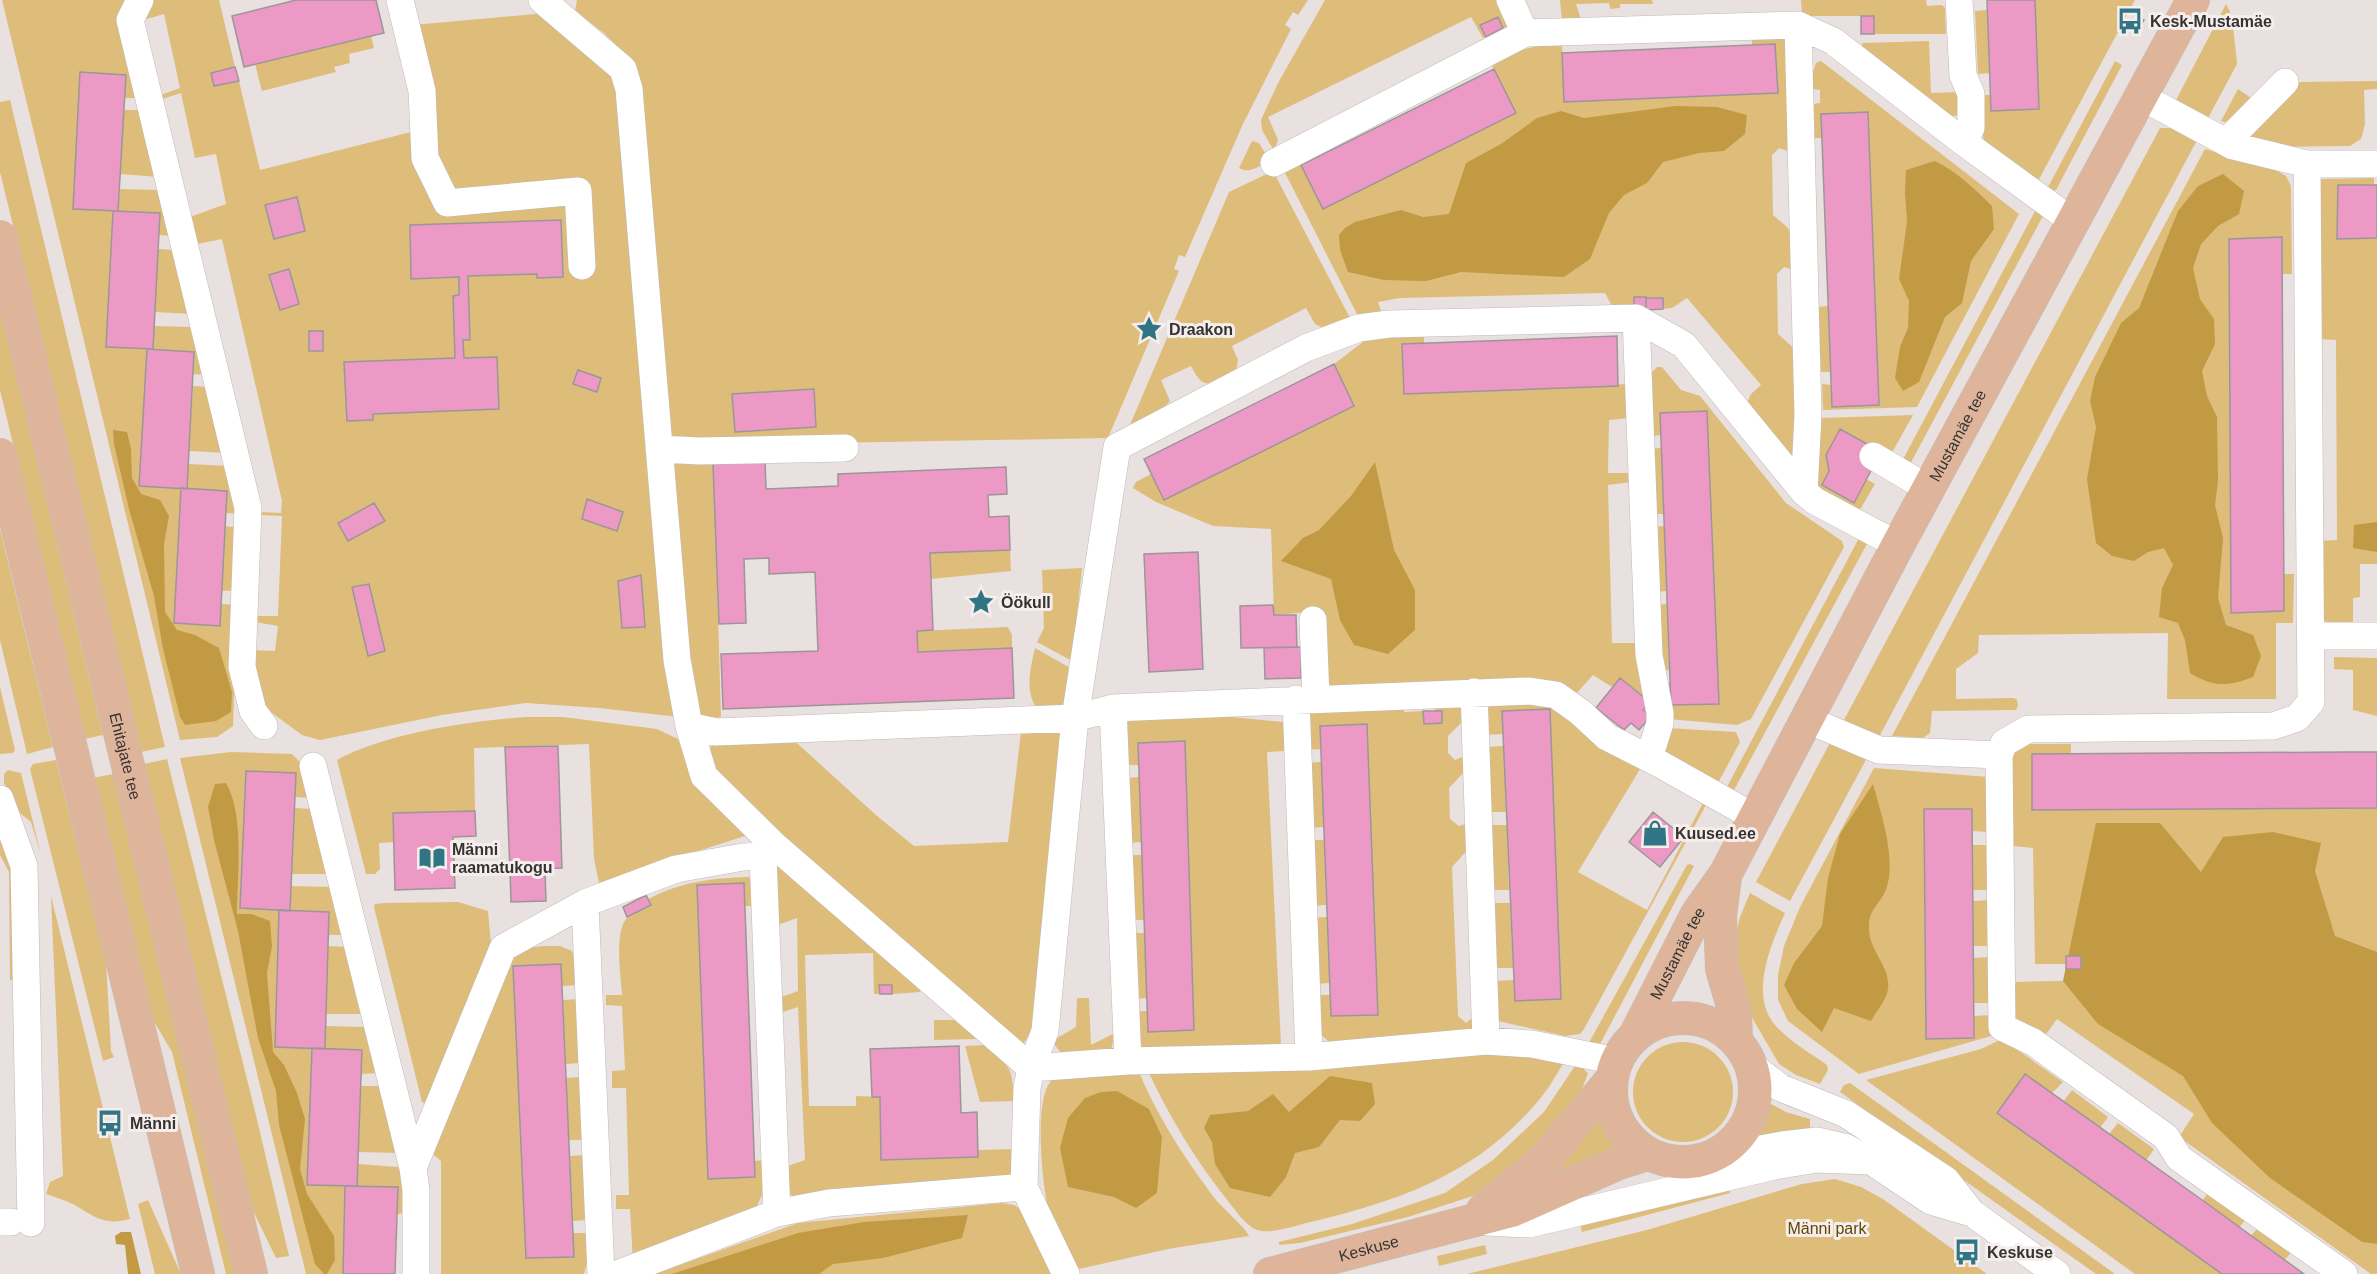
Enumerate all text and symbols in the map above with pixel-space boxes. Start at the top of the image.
bus stop icon: Kesk-Mustamäe [2115,6,2145,36]
place label: Kesk-Mustamäe [2150,13,2272,30]
place icon: Draakon [1134,314,1164,344]
place label: Draakon [1169,321,1233,338]
street label: Mustamäe tee [1926,387,1989,484]
place icon: Öökull [966,587,996,617]
place label: Öökull [1001,593,1051,611]
street label: Ehitajate tee [107,711,144,801]
shop icon: Kuused.ee [1640,818,1670,848]
place label: Kuused.ee [1675,825,1756,842]
place label: Männi raamatukogu [452,841,552,876]
library icon: Männi raamatukogu [417,843,447,873]
street label: Mustamäe tee [1647,903,1708,1002]
bus stop icon: Männi [95,1108,125,1138]
place label: Männi [130,1115,176,1132]
park label: Männi park [1787,1220,1868,1237]
street label: Keskuse [1337,1232,1401,1264]
bus stop icon: Keskuse [1952,1237,1982,1267]
place label: Keskuse [1987,1244,2053,1261]

